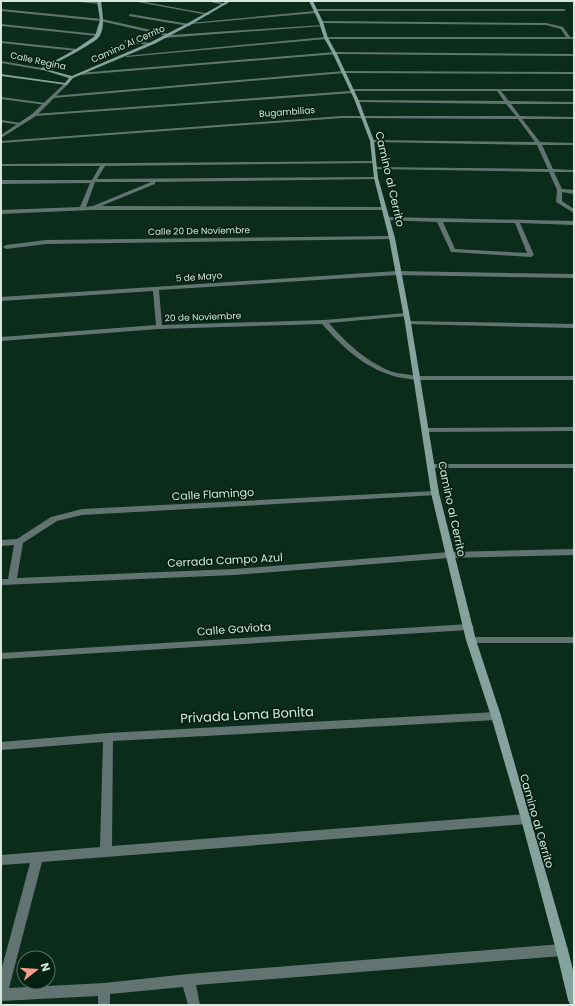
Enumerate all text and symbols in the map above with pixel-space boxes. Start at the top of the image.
street label: Camino Al Cerrito [89,22,167,66]
street label: Calle Regina [9,49,67,73]
street label: Bugambilias [259,104,316,120]
street label: Camino al Cerrito [371,130,409,228]
street label: Calle 20 De Noviembre [148,224,251,238]
street label: 5 de Mayo [175,269,223,285]
street label: 20 de Noviembre [165,310,242,324]
street label: Camino al Cerrito [434,460,470,558]
street label: Calle Flamingo [171,484,255,504]
street label: Cerrada Campo Azul [167,549,283,571]
street label: Calle Gaviota [196,618,272,640]
street label: Privada Loma Bonita [180,702,314,728]
street label: Camino al Cerrito [516,772,558,870]
north arrow [16,950,56,990]
text: N [37,961,54,973]

